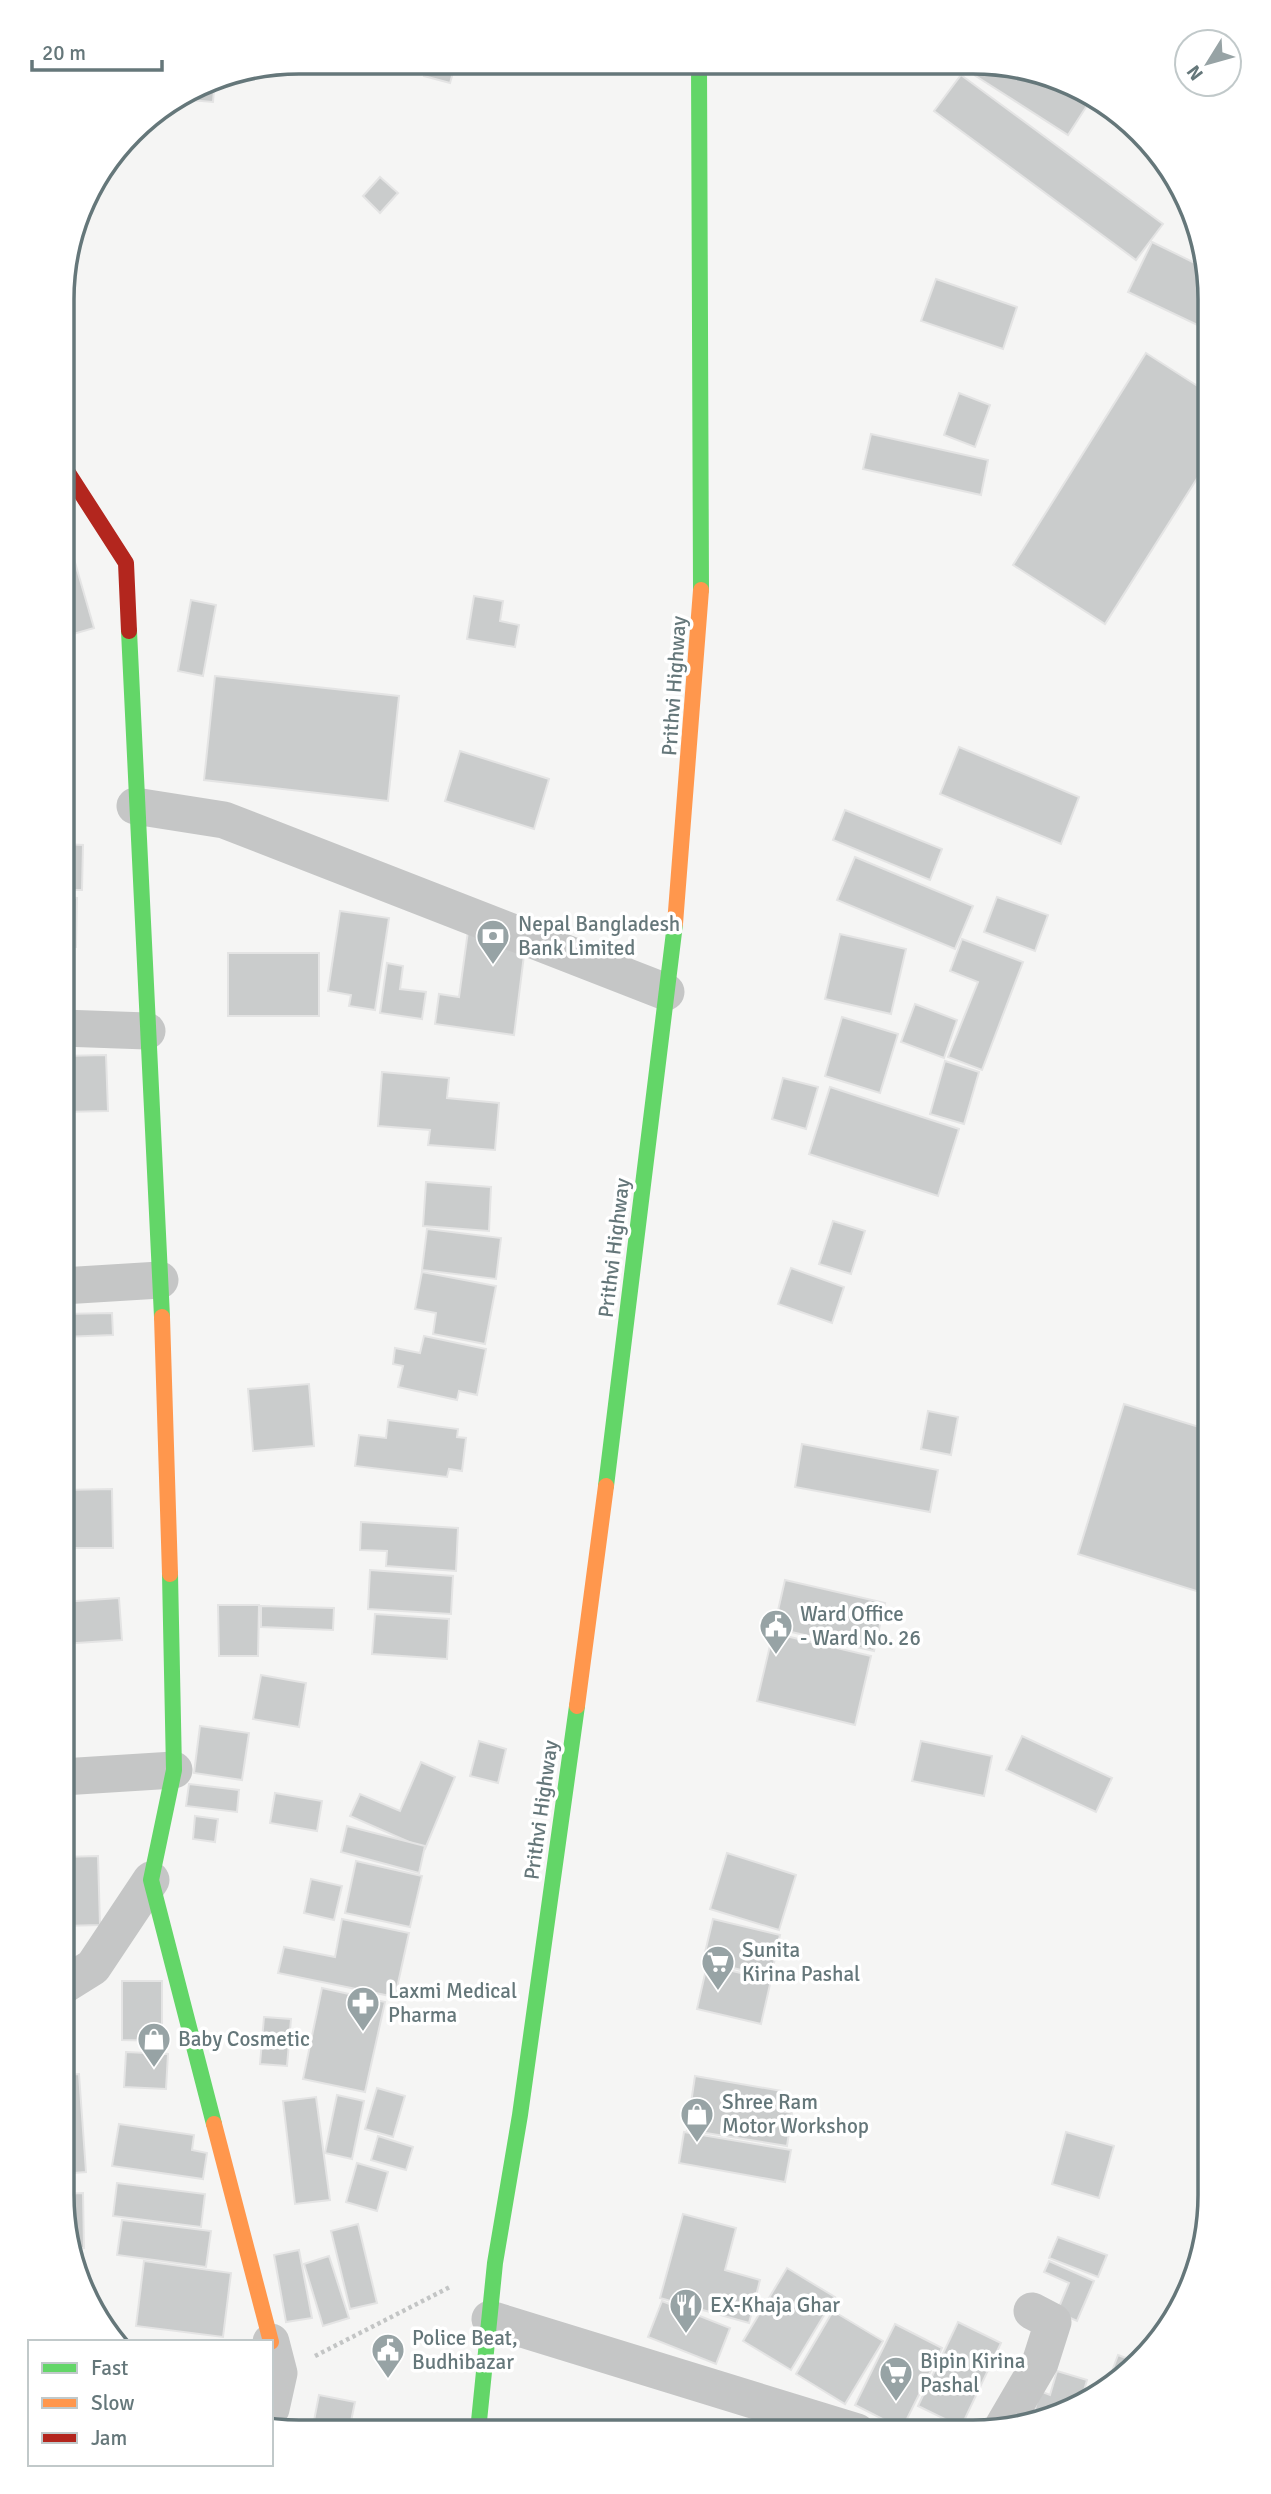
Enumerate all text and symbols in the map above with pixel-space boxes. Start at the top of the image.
scale bar [32,28,161,72]
north arrow [1173,28,1243,98]
text: 20 m [42,40,86,66]
text: N [1182,60,1209,85]
street label: Prithvi Highway [656,615,692,757]
place label: Nepal Bangladesh Bank Limited [518,911,680,961]
bank icon: Nepal Bangladesh Bank Limited [474,917,512,966]
street label: Prithvi Highway [593,1176,635,1319]
place label: Ward Office - Ward No. 26 [800,1601,921,1651]
public building icon: Ward Office - Ward No. 26 [757,1607,795,1656]
street label: Prithvi Highway [518,1738,564,1881]
place label: Sunita Kirina Pashal [742,1937,860,1987]
supermarket icon: Sunita Kirina Pashal [699,1943,737,1992]
place label: Laxmi Medical Pharma [388,1978,517,2028]
pharmacy icon: Laxmi Medical Pharma [344,1984,382,2033]
shop icon: Baby Cosmetic [135,2020,173,2069]
place label: Baby Cosmetic [178,2026,310,2052]
place label: Shree Ram Motor Workshop [722,2089,869,2139]
shop icon: Shree Ram Motor Workshop [678,2095,716,2144]
restaurant icon: EX-Khaja Ghar [667,2286,705,2335]
place label: EX-Khaja Ghar [710,2292,840,2318]
place label: Police Beat, Budhibazar [412,2325,518,2375]
public building icon: Police Beat, Budhibazar [369,2331,407,2380]
legend [28,2340,273,2466]
place label: Bipin Kirina Pashal [920,2348,1025,2398]
supermarket icon: Bipin Kirina Pashal [877,2354,915,2403]
text: Fast [91,2355,128,2381]
text: Slow [91,2390,135,2416]
text: Jam [91,2425,127,2451]

